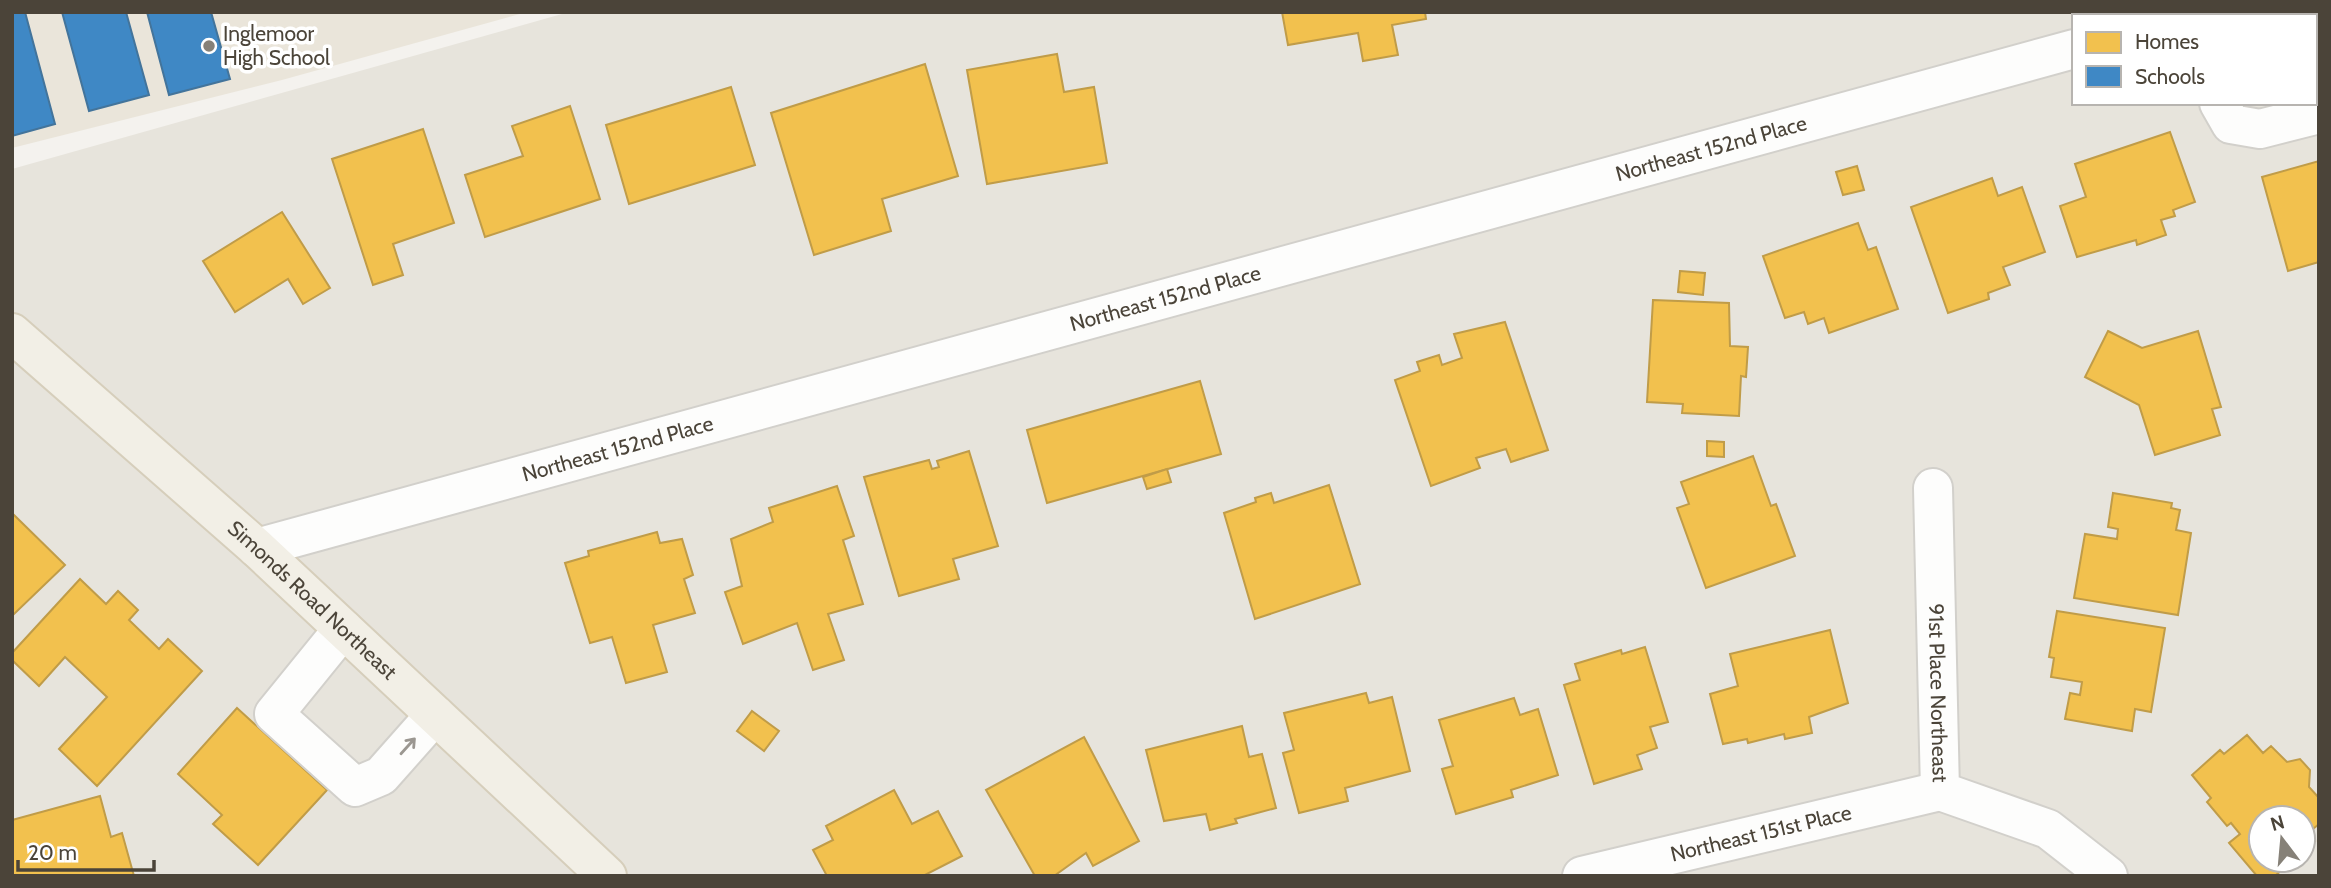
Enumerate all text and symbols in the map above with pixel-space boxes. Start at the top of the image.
legend [2072,14,2317,105]
place label: Inglemoor High School [223,21,330,70]
text: Homes [2135,29,2199,54]
marker: Inglemoor High School [201,38,217,54]
text: Schools [2135,64,2205,89]
street label: Northeast 152nd Place [1613,110,1810,186]
street label: Northeast 152nd Place [1067,260,1264,336]
street label: Northeast 152nd Place [519,410,716,487]
street label: Simonds Road Northeast [223,515,402,684]
street label: 91st Place Northeast [1924,603,1953,783]
one-way arrow [400,737,416,755]
street label: Northeast 151st Place [1668,799,1854,867]
north arrow [2247,804,2317,874]
text: N [2268,810,2287,836]
scale bar [18,828,154,872]
text: 20 m [28,840,77,865]

